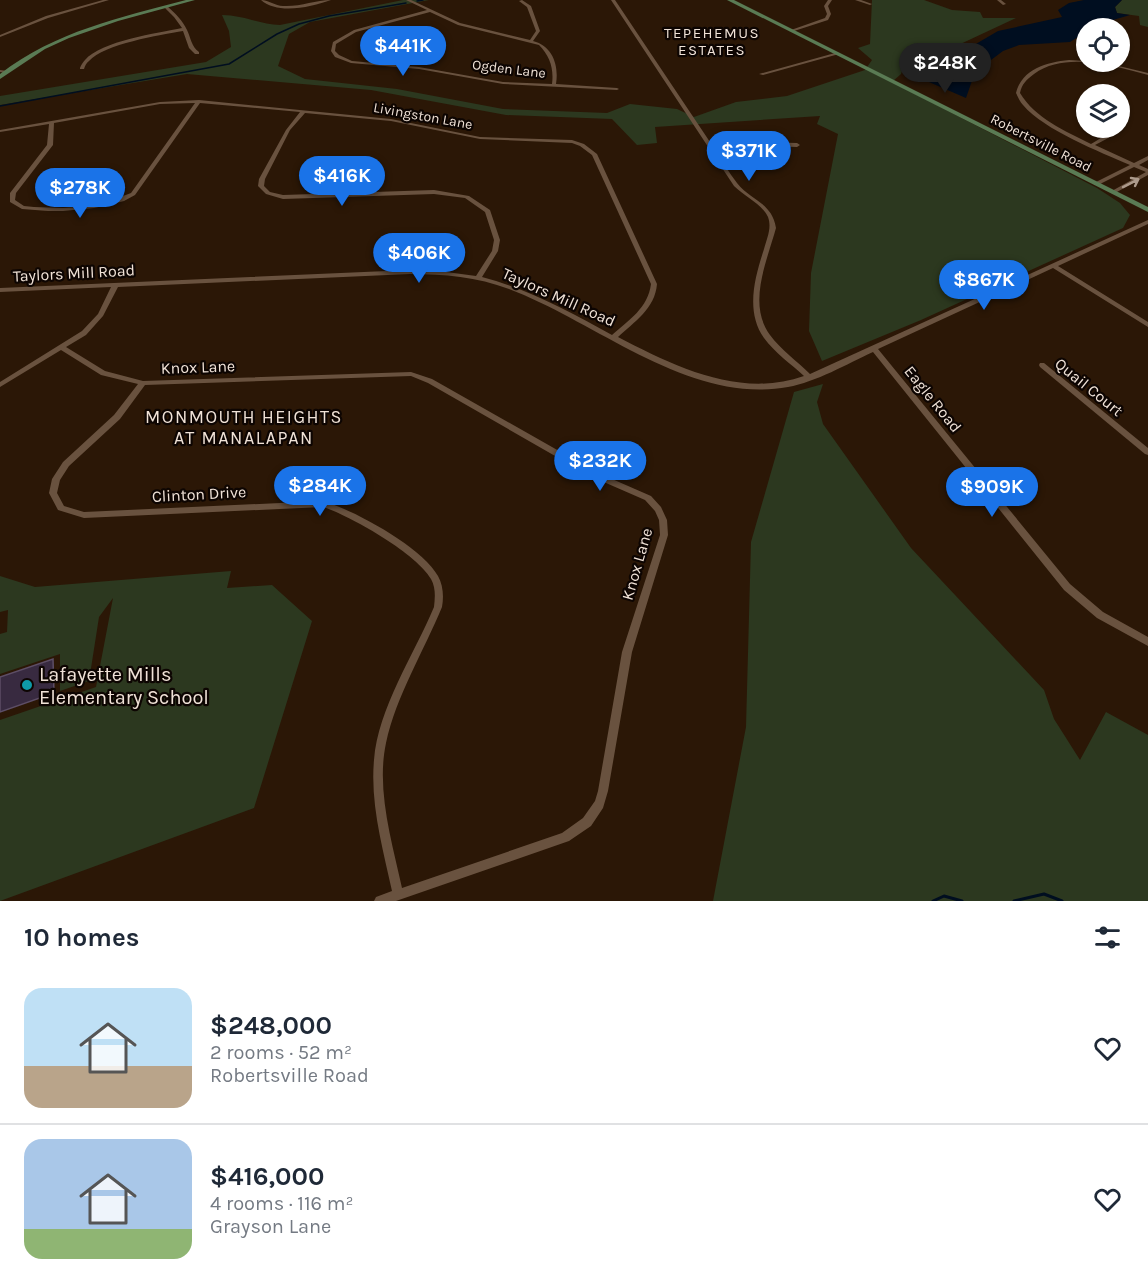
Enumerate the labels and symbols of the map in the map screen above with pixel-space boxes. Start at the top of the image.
district label: TEPEHEMUS ESTATES [664,24,760,59]
pin: $441K [361,26,445,77]
pin: $248K [903,43,987,94]
street label: Ogden Lane [471,56,547,82]
street label: Livingston Lane [372,99,474,133]
street label: Robertsville Road [988,110,1094,176]
pin: $371K [707,131,791,182]
pin: $416K [300,156,384,207]
pin: $278K [38,168,122,219]
one-way arrow [1121,176,1139,188]
pin: $406K [377,233,461,284]
street label: Taylors Mill Road [13,260,135,286]
pin: $867K [942,260,1026,311]
street label: Taylors Mill Road [499,264,619,330]
street label: Quail Court [1051,354,1127,420]
street label: Knox Lane [161,356,235,378]
street label: Eagle Road [900,362,966,436]
district label: MONMOUTH HEIGHTS AT MANALAPAN [145,406,343,449]
pin: $232K [558,441,642,492]
pin: $284K [278,466,362,517]
pin: $909K [950,467,1034,518]
street label: Clinton Drive [151,482,247,506]
street label: Knox Lane [618,526,656,602]
place label: Lafayette Mills Elementary School [39,663,209,709]
marker: Lafayette Mills Elementary School [20,678,34,692]

